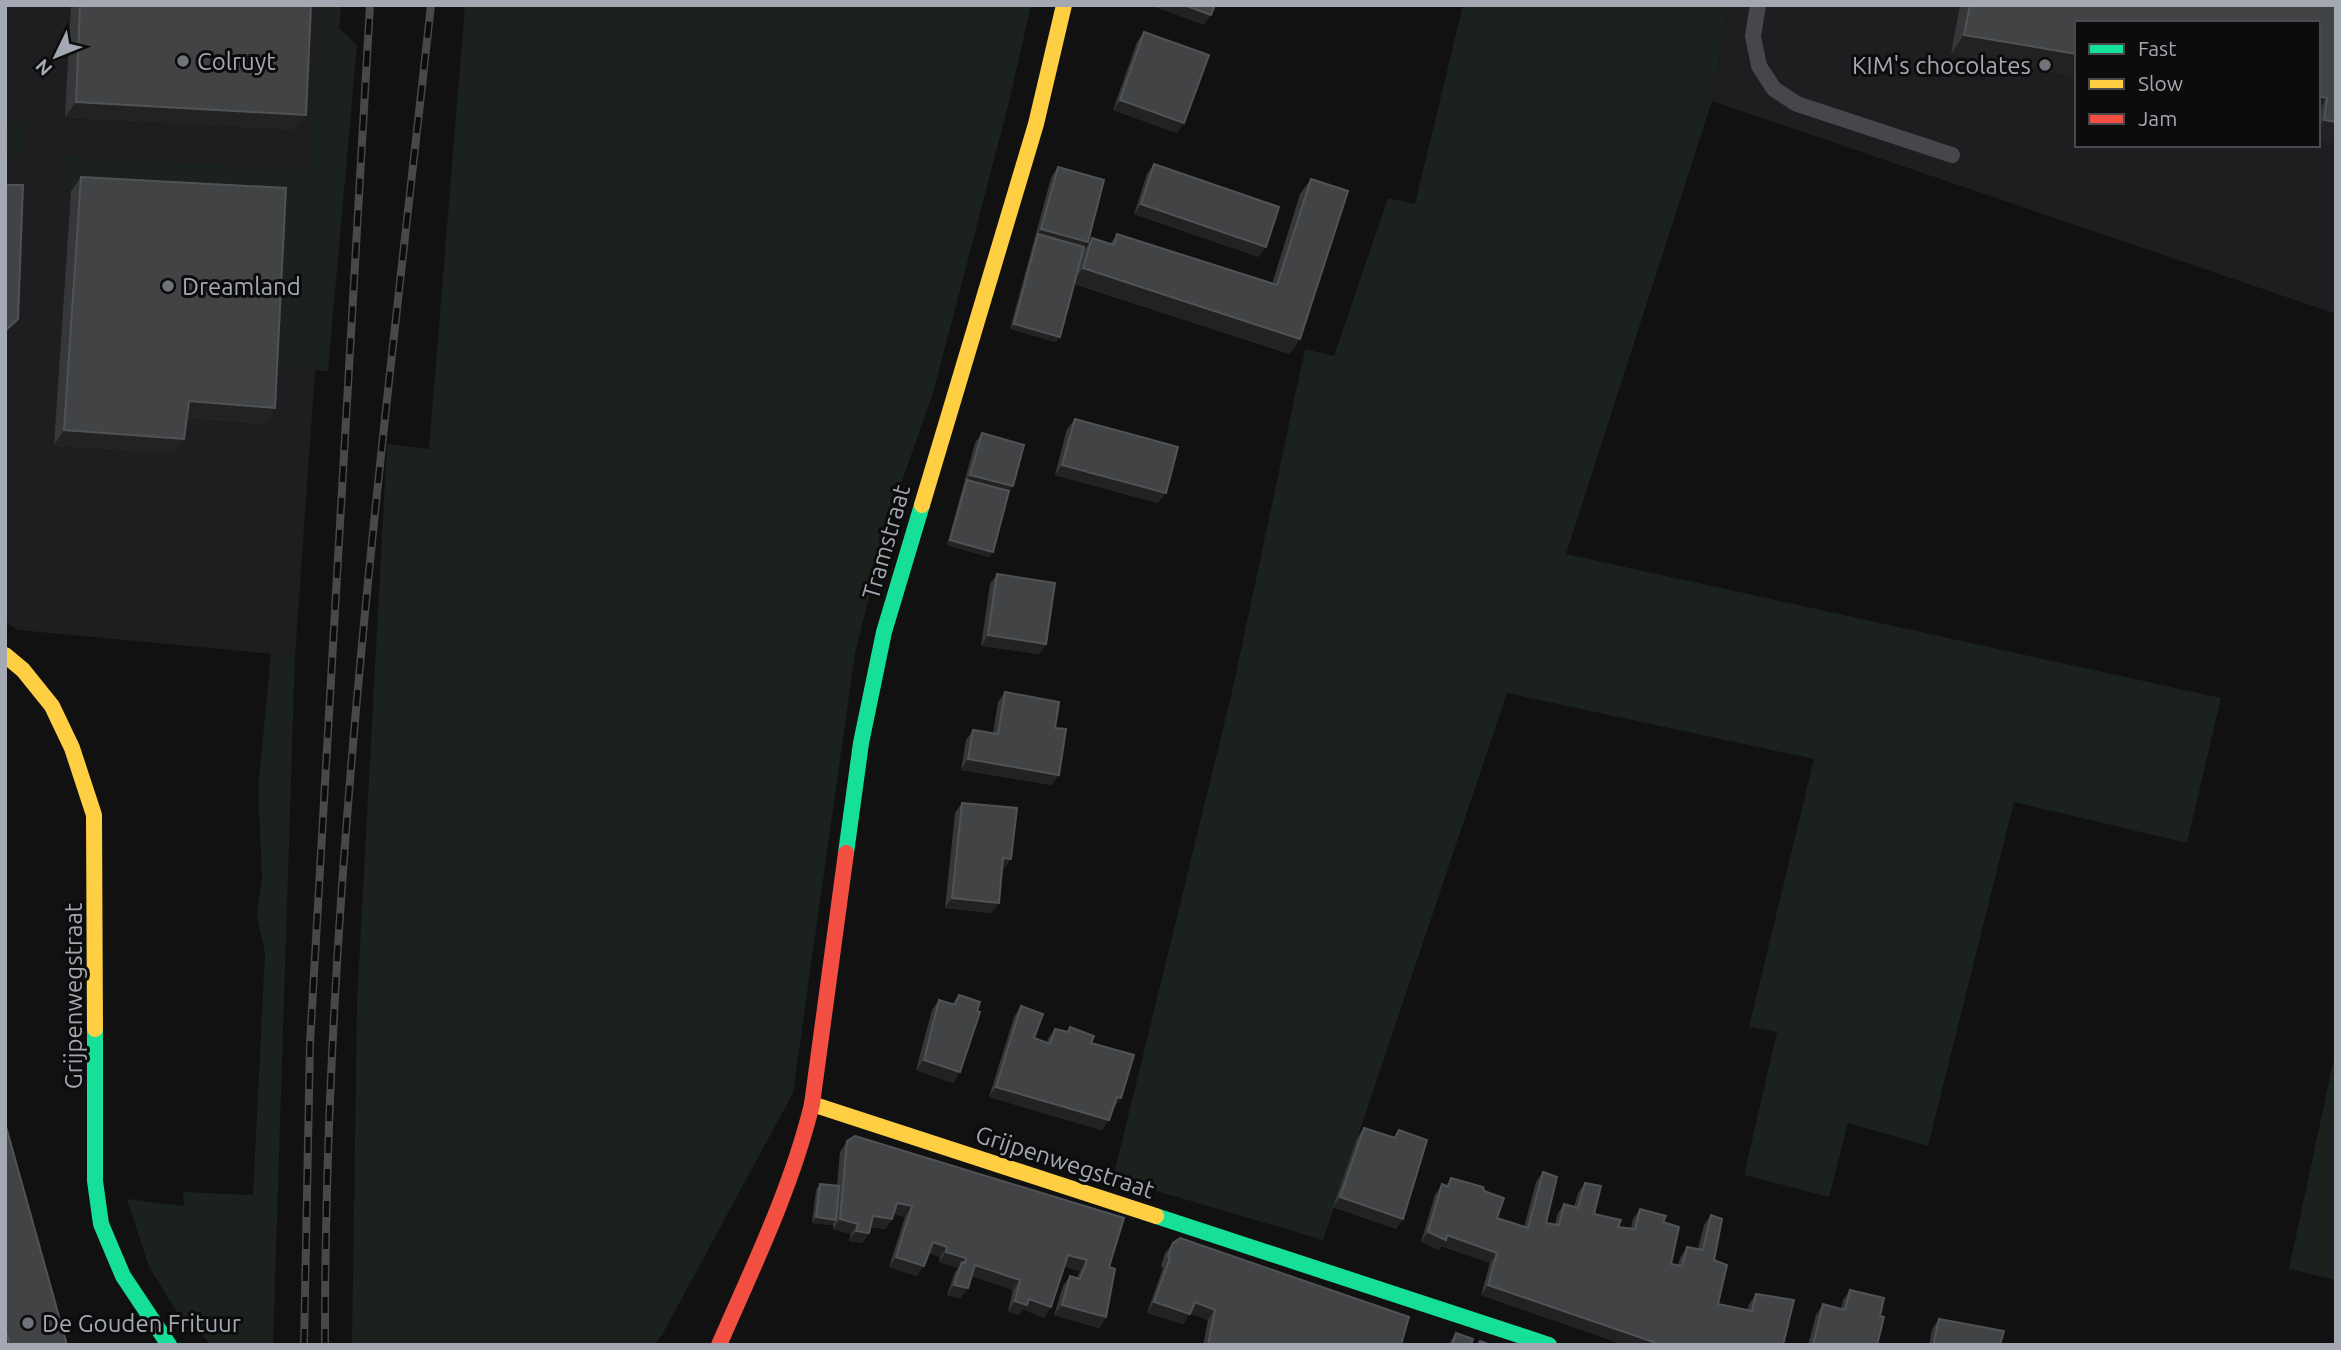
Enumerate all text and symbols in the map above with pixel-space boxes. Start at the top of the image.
north arrow [21,21,91,91]
legend [2075,21,2320,147]
text: Fast [2138,36,2176,60]
place label: Colruyt [197,48,276,75]
place label: KIM's chocolates [1852,52,2031,79]
marker: Colruyt [175,53,191,69]
text: N [31,55,56,80]
marker: KIM's chocolates [2037,57,2053,73]
text: Slow [2138,71,2183,95]
text: Jam [2138,106,2177,130]
place label: Dreamland [182,273,301,300]
marker: Dreamland [160,278,176,294]
street label: Tramstraat [857,481,915,602]
street label: Grijpenwegstraat [60,902,87,1089]
street label: Grijpenwegstraat [972,1120,1158,1204]
place label: De Gouden Frituur [42,1310,241,1337]
marker: De Gouden Frituur [20,1315,36,1331]

